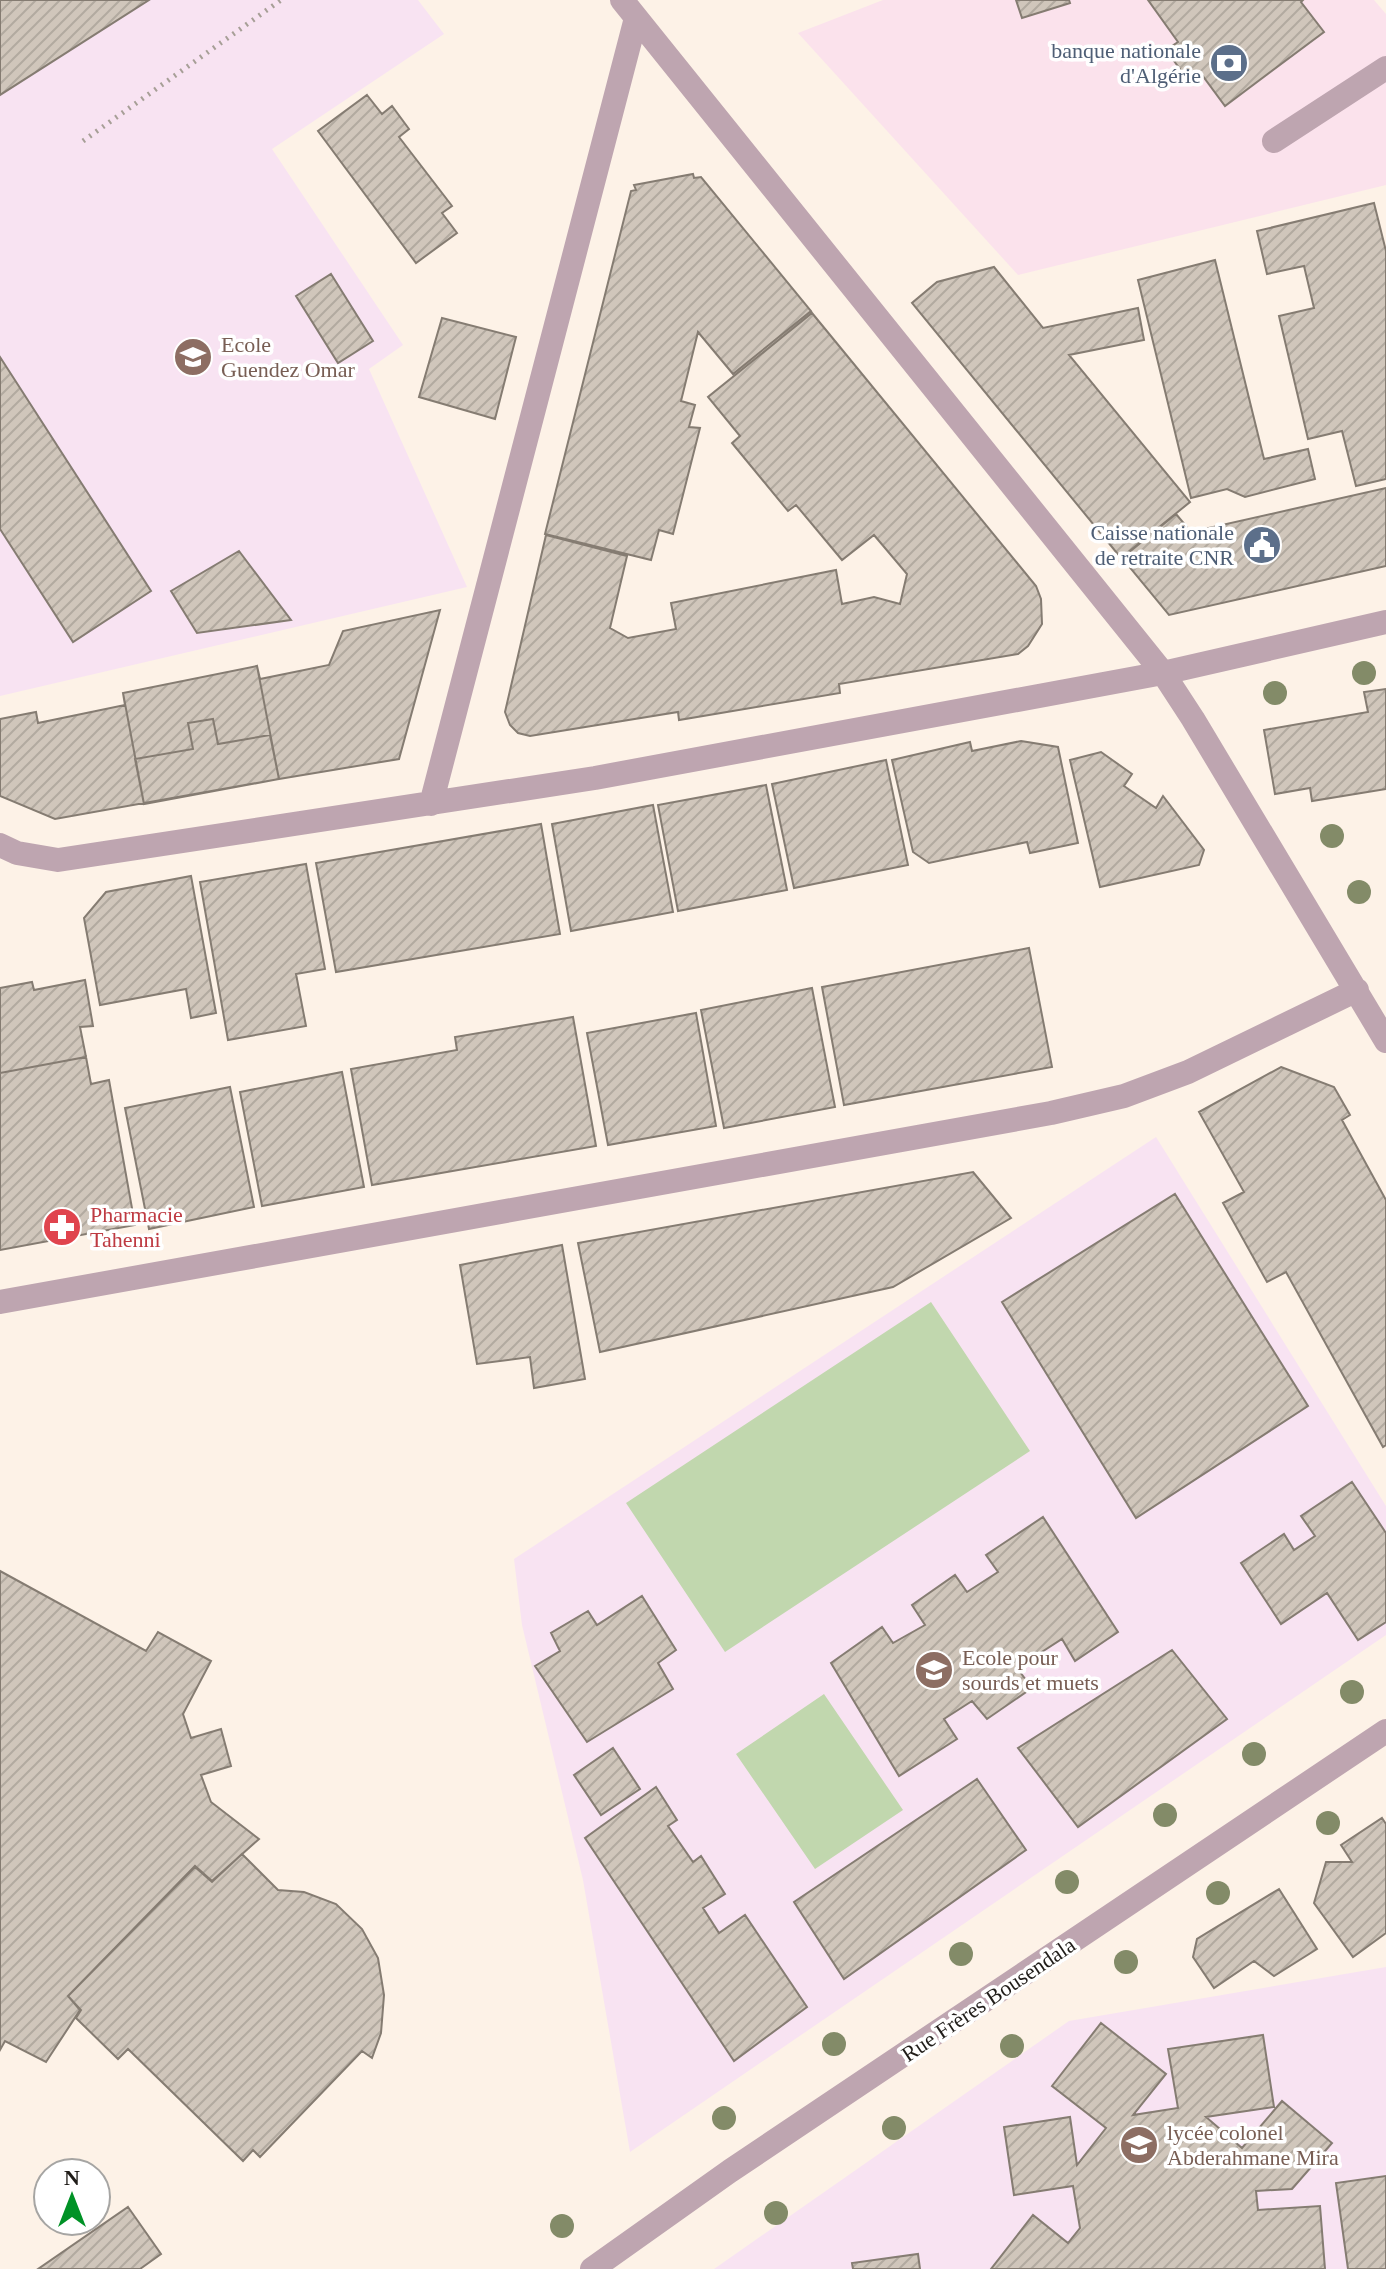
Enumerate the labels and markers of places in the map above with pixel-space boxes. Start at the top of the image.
place label: banque nationale d'Algérie [1051,38,1201,88]
bank icon: banque nationale d'Algérie [1208,42,1250,84]
place label: Ecole Guendez Omar [221,332,355,382]
school or university icon: Ecole Guendez Omar [172,336,214,378]
place label: Caisse nationale de retraite CNR [1090,520,1234,570]
public building icon: Caisse nationale de retraite CNR [1241,524,1283,566]
place label: Pharmacie Tahenni [90,1202,183,1252]
pharmacy icon: Pharmacie Tahenni [41,1206,83,1248]
place label: Ecole pour sourds et muets [962,1645,1099,1695]
school or university icon: Ecole pour sourds et muets [913,1649,955,1691]
place label: lycée colonel Abderahmane Mira [1167,2120,1339,2170]
school or university icon: lycée colonel Abderahmane Mira [1118,2124,1160,2166]

